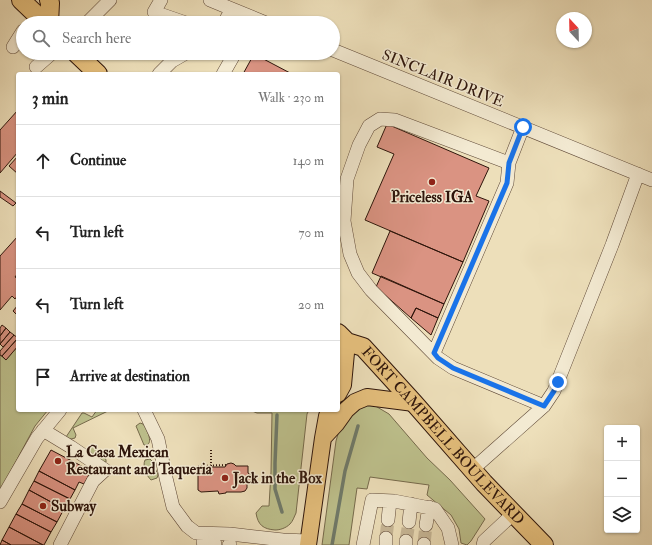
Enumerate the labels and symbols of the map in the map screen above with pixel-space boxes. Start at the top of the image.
north arrow [556,12,592,48]
street label: SINCLAIR DRIVE [379,45,507,112]
route start [514,118,532,136]
marker: Priceless IGA [427,177,437,187]
place label: Priceless IGA [391,188,473,207]
street label: FORT CAMPBELL BOULEVARD [357,343,528,529]
route end [549,373,567,391]
place label: La Casa Mexican Restaurant and Taqueria [66,443,213,480]
marker: La Casa Mexican Restaurant and Taqueria [53,456,63,466]
place label: Jack in the Box [232,469,322,489]
marker: Jack in the Box [220,473,230,483]
place label: Subway [51,497,97,517]
marker: Subway [38,501,48,511]

